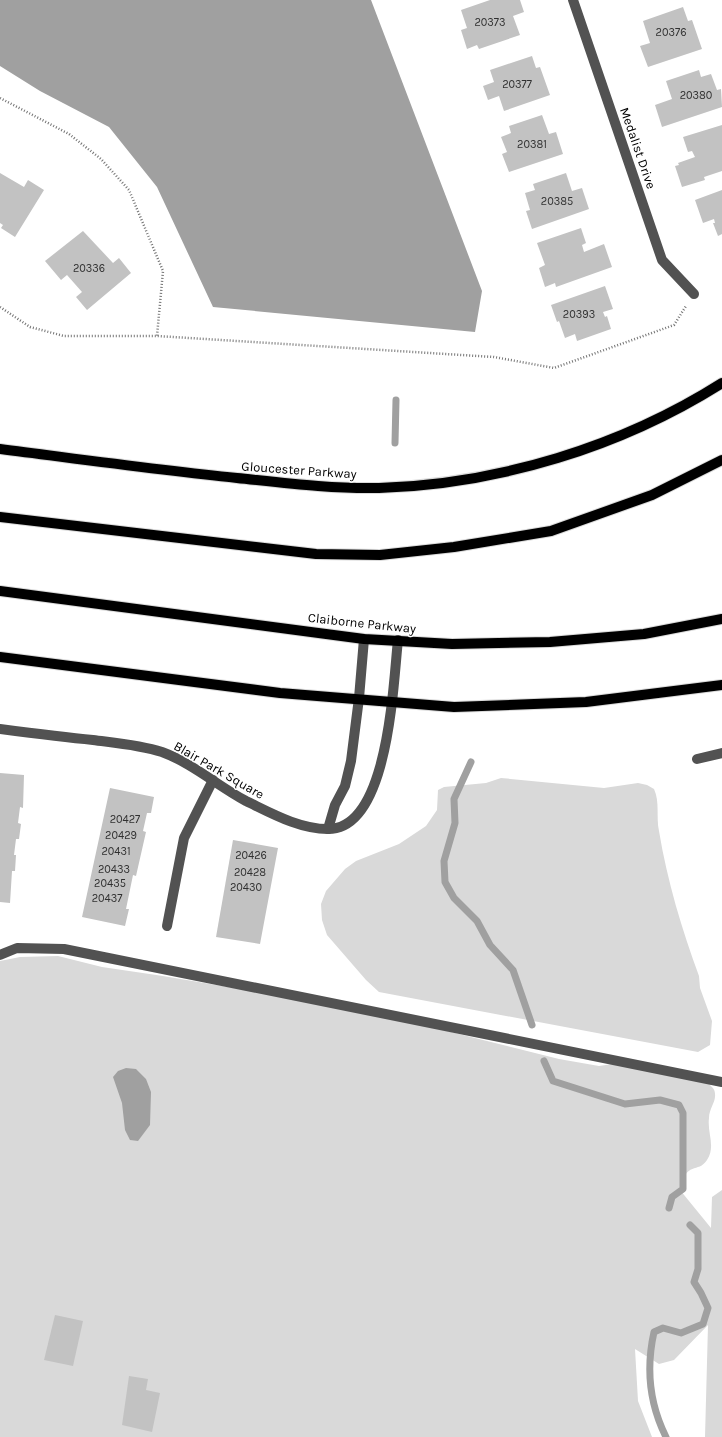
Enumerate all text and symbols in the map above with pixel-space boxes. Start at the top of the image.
house number: 20373 [474,16,506,29]
house number: 20376 [656,26,686,39]
house number: 20377 [502,78,532,91]
house number: 20380 [680,89,712,102]
street label: Medalist Drive [617,105,659,191]
house number: 20381 [517,138,547,151]
house number: 20385 [541,195,573,208]
house number: 20336 [73,262,105,275]
house number: 20393 [563,308,595,321]
street label: Gloucester Parkway [241,458,357,482]
street label: Claiborne Parkway [307,610,417,636]
street label: Blair Park Square [171,738,267,803]
house number: 20427 [110,813,140,826]
house number: 20429 [105,829,137,842]
house number: 20431 [101,845,131,858]
house number: 20426 [235,849,267,862]
house number: 20433 [98,863,130,876]
house number: 20428 [234,866,266,879]
house number: 20435 [94,877,126,890]
house number: 20430 [230,881,262,894]
house number: 20437 [92,892,122,905]

